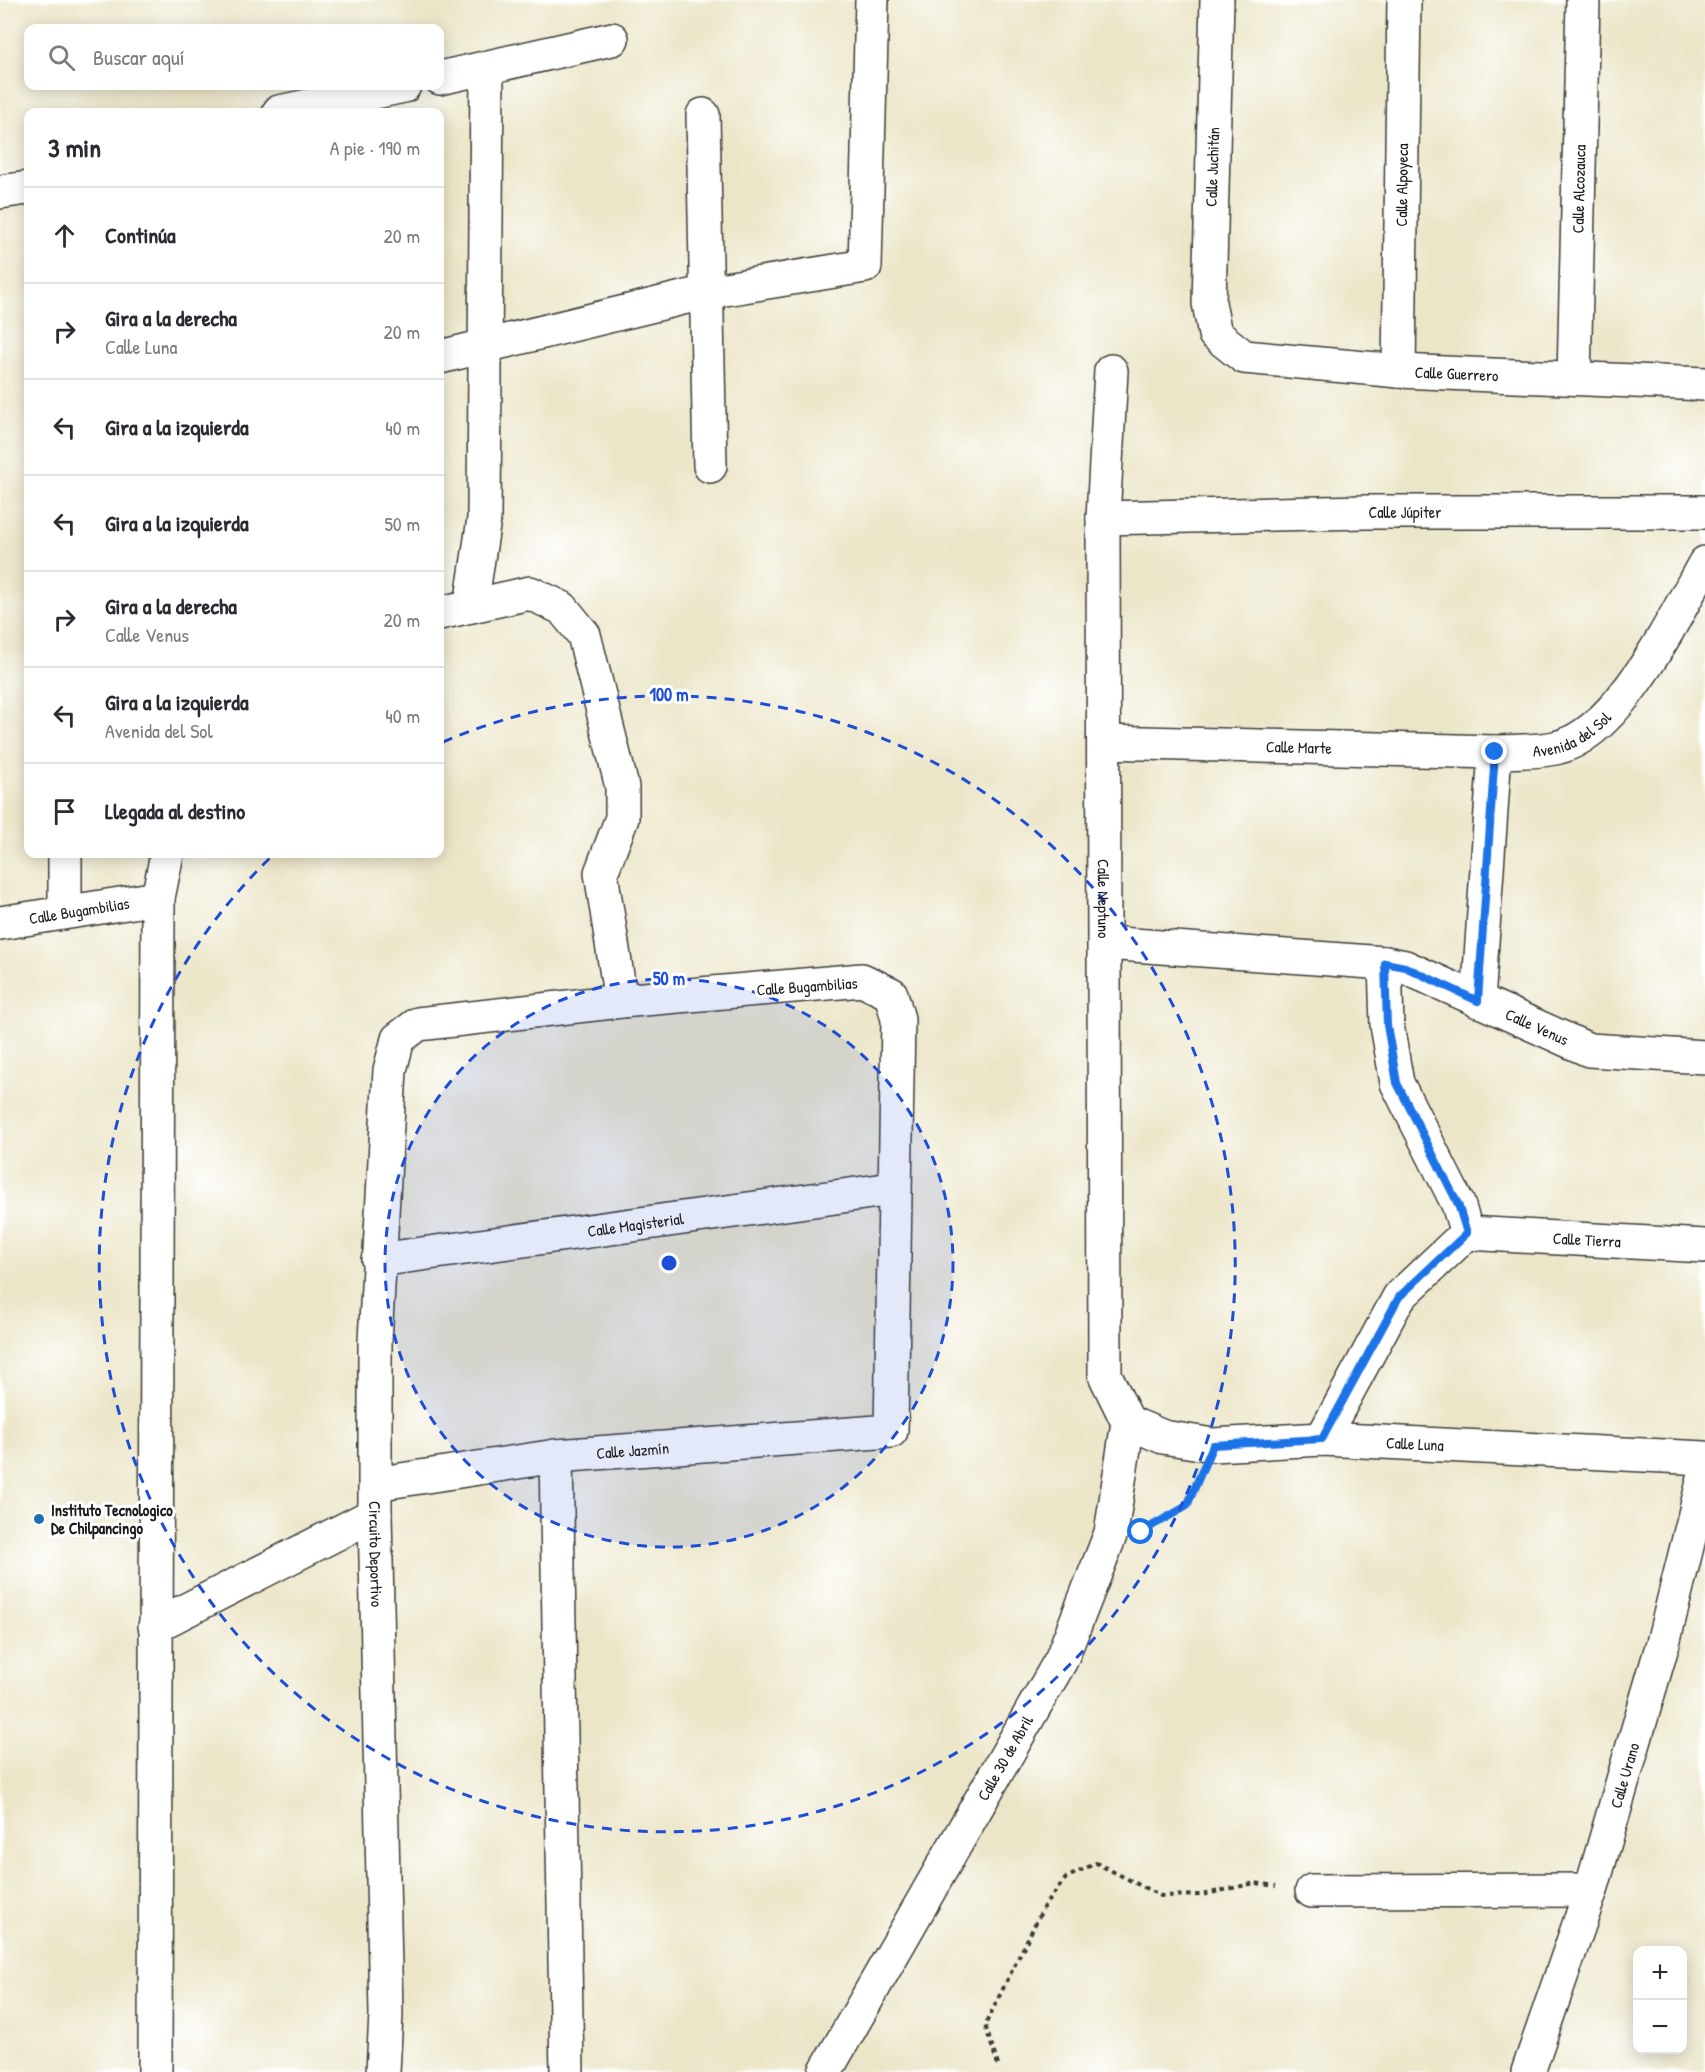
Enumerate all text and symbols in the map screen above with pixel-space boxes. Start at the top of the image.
search box [24,24,444,90]
icon: search [45,41,78,74]
text: Buscar aquí [93,42,185,72]
street label: Calle Juchitán [1200,127,1224,207]
text: 3 min [48,130,101,165]
text: A pie · 190 m [330,134,420,161]
street label: Calle Alpoyeca [1390,143,1413,227]
street label: Calle Alcozauca [1566,144,1591,234]
icon: ahead [48,219,81,252]
text: Continúa [105,220,176,250]
text: 20 m [383,222,420,249]
text: Gira a la derecha [105,303,237,333]
icon: right [48,315,81,348]
text: 20 m [383,318,420,345]
text: Calle Luna [105,333,177,360]
street label: Calle Guerrero [1414,361,1500,386]
icon: left [48,411,81,444]
text: Gira a la izquierda [105,412,249,442]
text: 40 m [385,414,420,441]
street label: Calle Júpiter [1368,501,1441,523]
icon: left [48,507,81,540]
text: Gira a la izquierda [105,508,249,538]
text: 50 m [384,510,420,537]
text: Gira a la derecha [105,591,237,621]
icon: right [48,603,81,636]
text: 20 m [383,606,420,633]
text: Calle Venus [105,621,189,648]
text: 100 m [649,682,689,707]
text: Gira a la izquierda [105,687,249,717]
icon: left [48,699,81,732]
text: 40 m [385,702,420,729]
street label: Avenida del Sol [1532,706,1616,762]
text: Avenida del Sol [105,717,213,744]
street label: Calle Marte [1266,735,1333,759]
route end [1481,738,1507,764]
icon: arrive [48,795,81,828]
text: Llegada al destino [105,796,245,826]
street label: Calle Neptuno [1093,859,1115,939]
street label: Calle Bugambilias [27,892,131,929]
text: 50 m [653,966,685,991]
street label: Calle Bugambilias [756,971,858,1001]
street label: Calle Venus [1502,1003,1572,1050]
street label: Calle Magisterial [586,1207,686,1242]
street label: Calle Tierra [1552,1227,1621,1252]
centre of rings [659,1253,679,1273]
street label: Calle Luna [1386,1431,1444,1456]
street label: Calle Jazmín [596,1437,670,1464]
place label: Instituto Tecnologico De Chilpancingo [51,1499,173,1540]
street label: Circuito Deportivo [364,1501,388,1608]
marker: Instituto Tecnologico De Chilpancingo [32,1512,46,1526]
route start [1127,1518,1153,1544]
street label: Calle 30 de Abril [972,1711,1038,1804]
street label: Calle Urano [1604,1740,1645,1811]
map controls [1633,1946,1687,2054]
button: + [1633,1946,1687,2000]
button: − [1633,2000,1687,2054]

